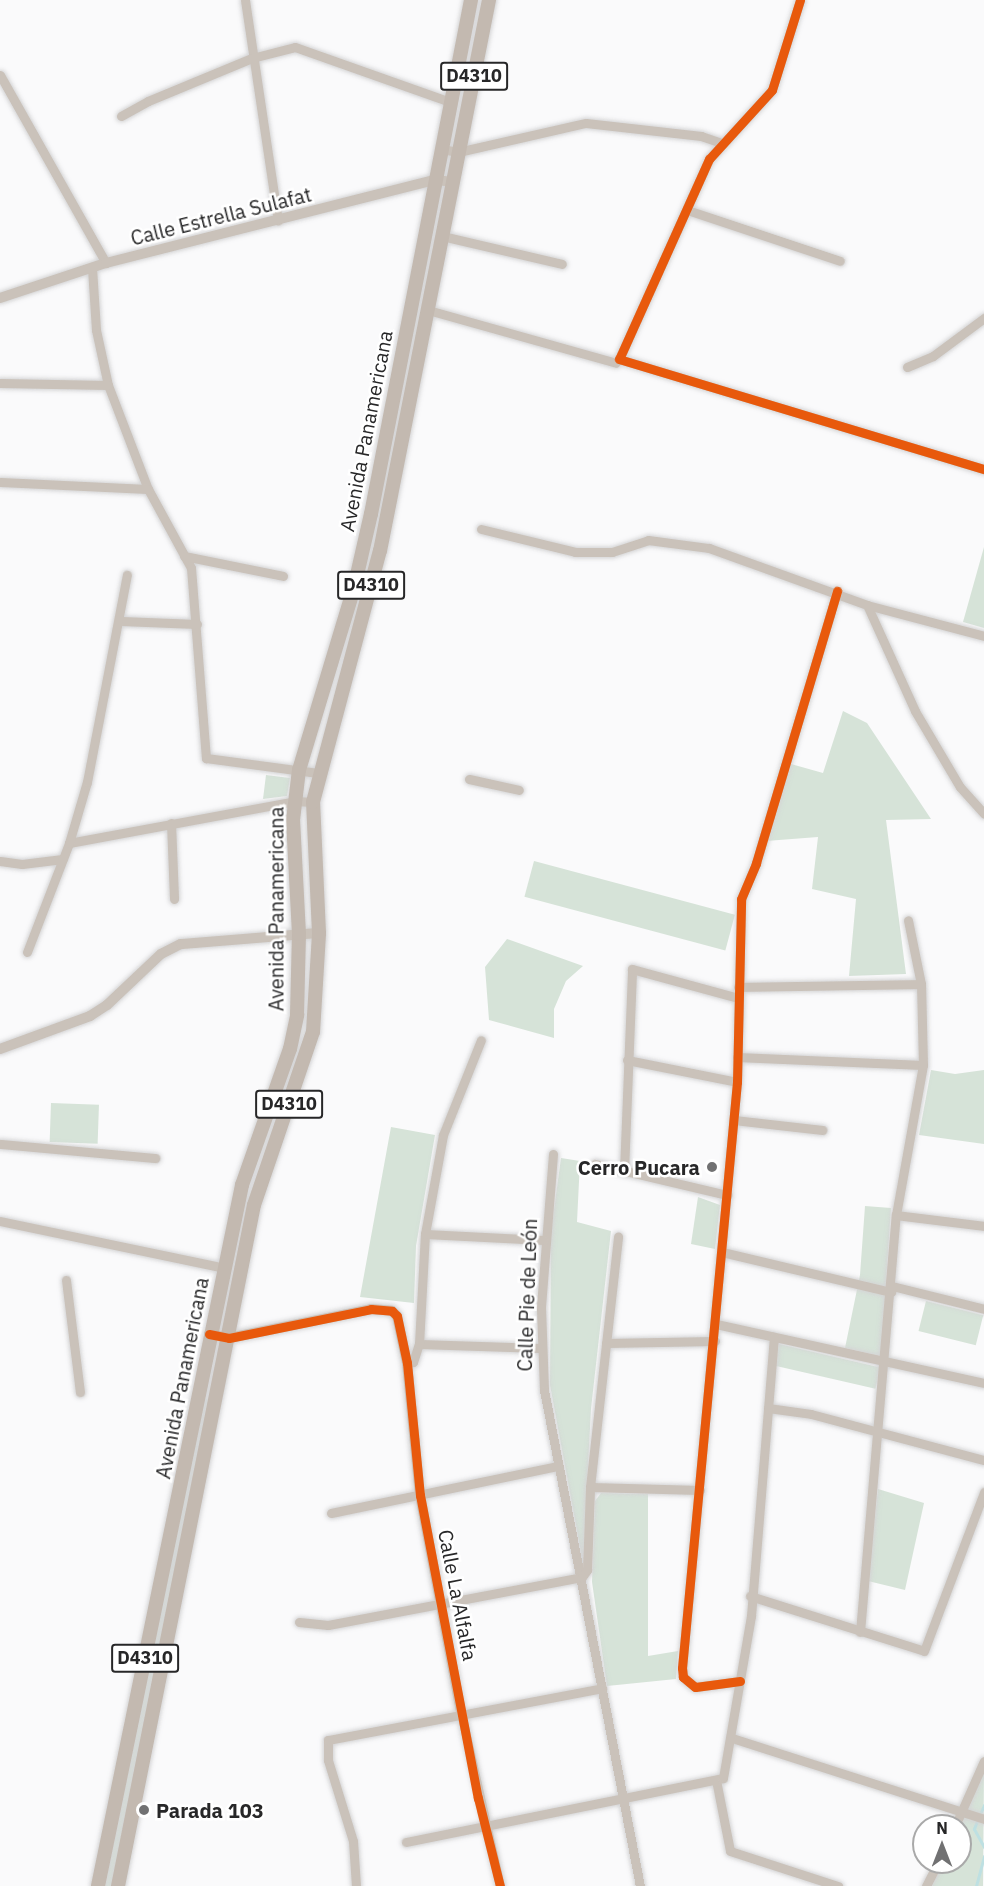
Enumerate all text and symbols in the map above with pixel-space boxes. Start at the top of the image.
road number: D4310 [440,61,508,91]
street label: Calle Estrella Sulafat [128,182,314,250]
street label: Avenida Panamericana [335,328,397,534]
road number: D4310 [336,570,406,600]
street label: Avenida Panamericana [264,807,288,1011]
road number: D4310 [254,1089,324,1119]
place label: Cerro Pucara [578,1155,700,1179]
marker: Cerro Pucara [705,1160,719,1174]
street label: Calle Pie de León [512,1218,542,1372]
street label: Avenida Panamericana [151,1275,213,1481]
street label: Calle La Alfalfa [434,1527,482,1663]
road number: D4310 [110,1643,180,1673]
place label: Parada 103 [156,1798,264,1822]
marker: Parada 103 [137,1803,151,1817]
north arrow [912,1814,972,1874]
text: N [936,1818,948,1838]

